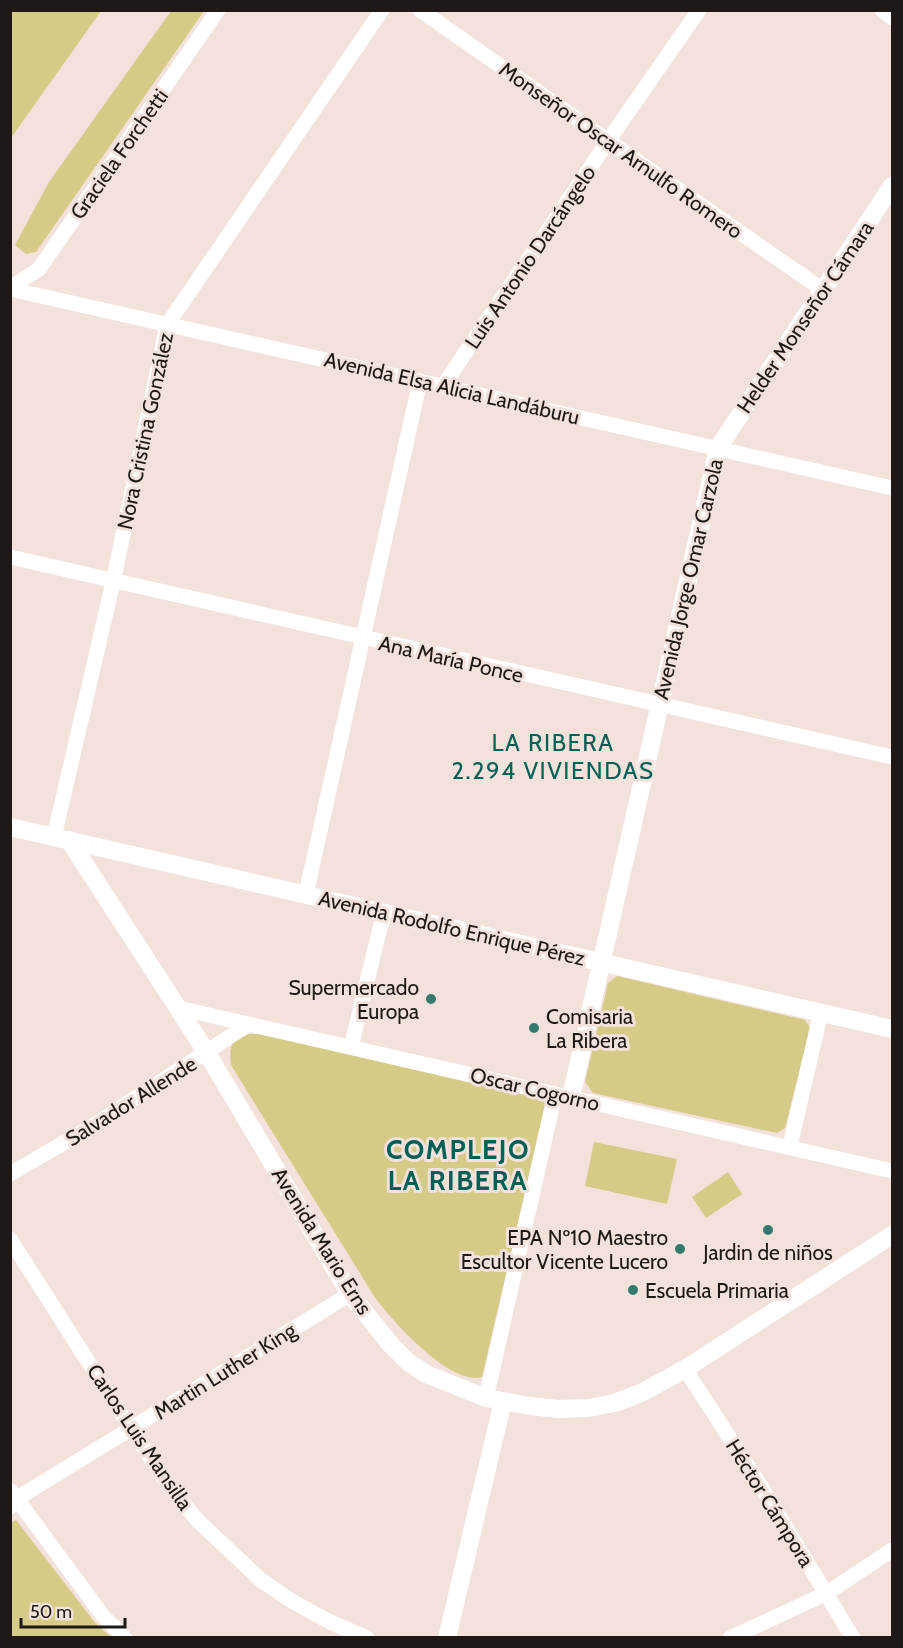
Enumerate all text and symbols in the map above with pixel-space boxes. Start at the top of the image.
street label: Monseñor Oscar Arnulfo Romero [495,56,747,244]
street label: Graciela Forchetti [65,84,173,224]
street label: Luis Antonio Darcángelo [459,161,601,353]
street label: Helder Monseñor Cámara [731,216,879,418]
street label: Nora Cristina González [112,330,178,532]
street label: Avenida Elsa Alicia Landáburu [322,346,582,430]
street label: Avenida Jorge Omar Carzola [648,456,728,702]
street label: Ana María Ponce [376,630,526,688]
district label: LA RIBERA 2.294 VIVIENDAS [451,728,655,785]
street label: Avenida Rodolfo Enrique Pérez [316,885,588,971]
place label: Supermercado Europa [288,975,419,1024]
marker: Supermercado Europa [424,992,438,1006]
place label: Comisaria La Ribera [546,1004,633,1053]
marker: Comisaria La Ribera [527,1021,541,1035]
street label: Salvador Allende [61,1051,201,1151]
street label: Oscar Cogorno [468,1062,602,1116]
district label: COMPLEJO LA RIBERA [386,1133,530,1197]
street label: Avenida Mario Erns [267,1163,377,1319]
marker: Jardin de niños [761,1223,775,1237]
place label: EPA Nº10 Maestro Escultor Vicente Lucero [461,1225,668,1274]
place label: Jardin de niños [702,1240,833,1265]
marker: EPA Nº10 Maestro Escultor Vicente Lucero [673,1242,687,1256]
place label: Escuela Primaria [645,1278,789,1303]
marker: Escuela Primaria [626,1283,640,1297]
street label: Martin Luther King [149,1317,301,1425]
street label: Carlos Luis Mansilla [82,1359,198,1515]
street label: Héctor Cámpora [721,1434,819,1572]
scale bar [21,1591,124,1629]
text: 50 m [30,1601,72,1623]

